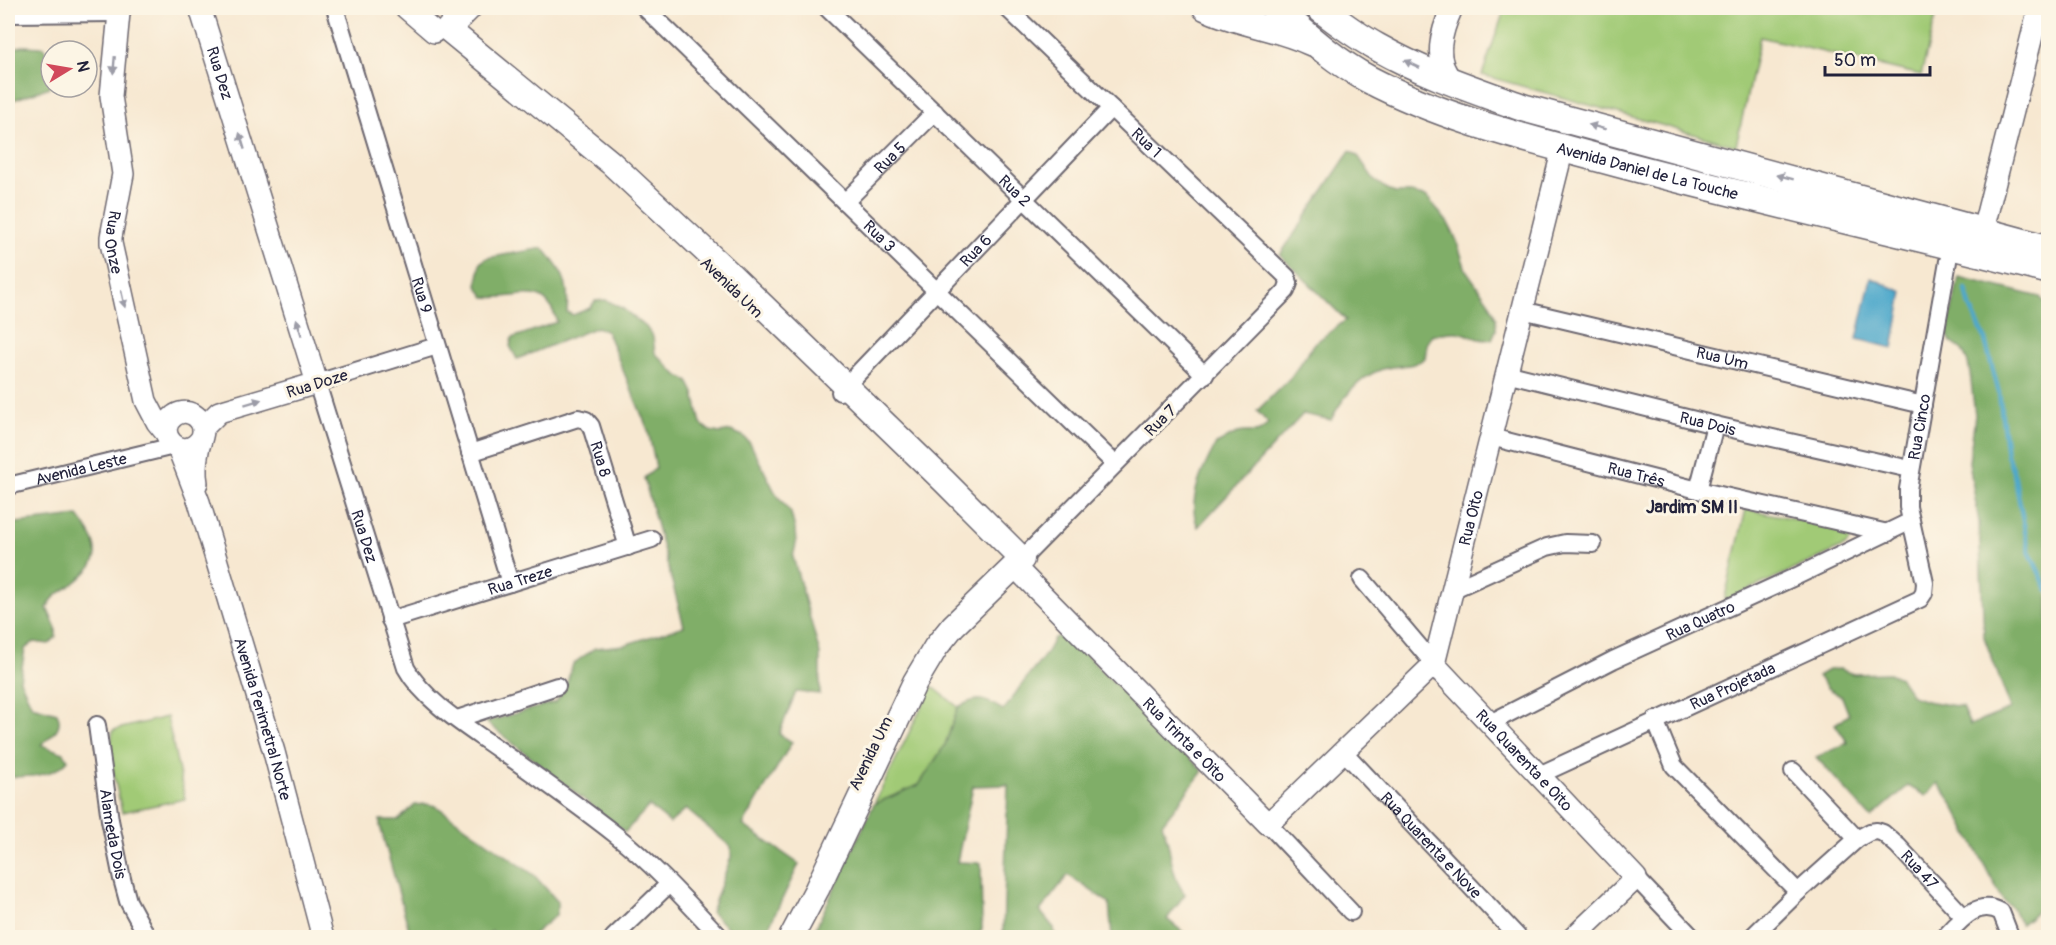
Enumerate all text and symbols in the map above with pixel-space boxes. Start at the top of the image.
north arrow [39,39,99,99]
scale bar [1825,39,1930,77]
street label: Rua Dez [202,44,237,102]
text: 50 m [1834,49,1876,72]
one-way arrow [109,56,119,75]
text: N [72,59,94,74]
one-way arrow [1404,60,1421,69]
one-way arrow [1588,122,1606,131]
street label: Rua 1 [1127,124,1166,162]
one-way arrow [236,132,246,150]
street label: Rua 5 [870,138,910,178]
street label: Avenida Daniel de La Touche [1554,138,1740,205]
street label: Rua 2 [994,171,1035,211]
one-way arrow [1776,172,1794,181]
street label: Rua Onze [99,209,127,276]
street label: Rua 3 [859,216,899,257]
street label: Rua 6 [956,230,996,271]
street label: Avenida Um [696,253,767,323]
street label: Rua 9 [407,275,436,316]
one-way arrow [119,289,129,308]
one-way arrow [294,318,303,336]
street label: Rua Um [1694,343,1750,374]
street label: Rua Doze [284,365,350,403]
street label: Rua Cinco [1904,392,1936,461]
one-way arrow [244,397,262,406]
street label: Rua 7 [1141,400,1181,441]
street label: Rua Dois [1678,408,1738,440]
street label: Rua 8 [585,439,615,480]
street label: Avenida Leste [33,449,129,490]
street label: Rua Três [1605,458,1667,492]
street label: Rua Oito [1455,488,1488,548]
district label: Jardim SM II [1646,496,1738,519]
street label: Rua Dez [346,507,382,565]
street label: Rua Treze [486,561,555,600]
street label: Rua Quatro [1663,597,1739,645]
street label: Avenida Perimetral Norte [229,635,295,803]
street label: Rua Projetada [1687,658,1779,715]
street label: Rua Trinta e Oito [1138,694,1230,787]
street label: Rua Quarenta e Oito [1471,706,1577,816]
street label: Avenida Um [844,713,897,794]
street label: Alameda Dois [95,788,131,881]
street label: Rua Quarenta e Nove [1376,788,1486,903]
street label: Rua 47 [1896,846,1942,894]

